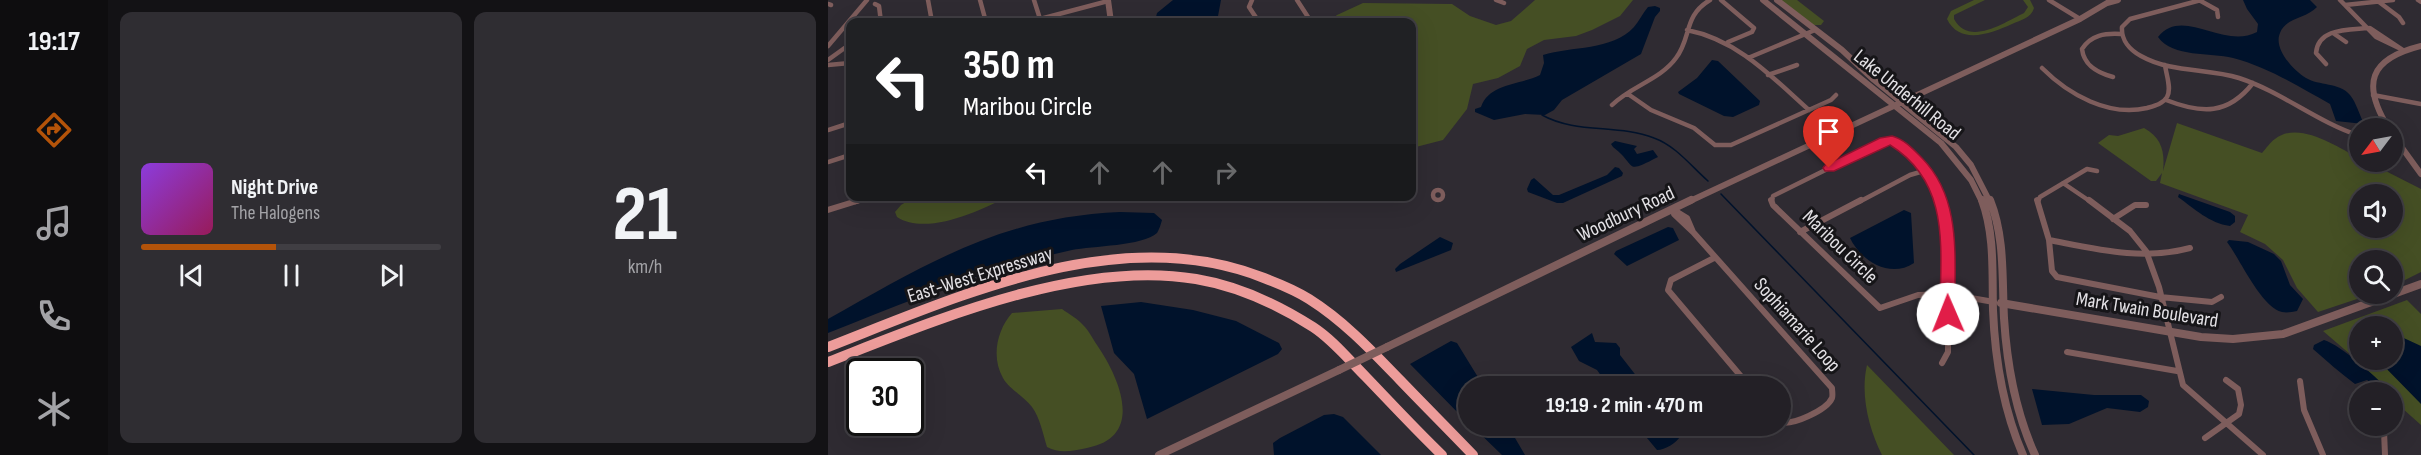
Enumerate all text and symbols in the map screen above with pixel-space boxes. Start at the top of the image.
text: 19:17 [28,26,80,58]
text: 350 m [963,40,1055,91]
icon: left [864,42,942,120]
street label: Lake Underhill Road [1849,45,1965,145]
text: Maribou Circle [963,91,1092,123]
pin [1803,106,1854,168]
icon: directions [33,109,75,151]
icon: arrive [1812,115,1845,148]
north arrow [2349,118,2403,172]
map controls [2349,118,2403,436]
icon: left [1020,156,1053,189]
icon: ahead [1083,156,1116,189]
icon: ahead [1146,156,1179,189]
icon: right [1209,156,1242,189]
text: 21 [613,169,677,262]
text: Night Drive [231,174,318,201]
street label: Woodbury Road [1574,181,1678,247]
button: sound [2349,184,2403,238]
text: The Halogens [231,201,320,225]
icon: music [33,202,75,244]
street label: Maribou Circle [1797,205,1883,289]
street label: East-West Expressway [904,241,1056,309]
button: search [2349,250,2403,304]
text: km/h [628,255,662,279]
icon: previous [175,259,208,292]
icon: pause [275,259,308,292]
icon: next [375,259,408,292]
street label: Sophiamarie Loop [1748,273,1846,377]
position arrow [1916,282,1980,346]
street label: Mark Twain Boulevard [2074,287,2220,333]
icon: phone [33,295,75,337]
button: + [2349,316,2403,370]
speed limit sign: 30 [846,358,924,436]
button: − [2349,382,2403,436]
icon: climate [33,388,75,430]
text: 19:19 · 2 min · 470 m [1546,392,1703,419]

